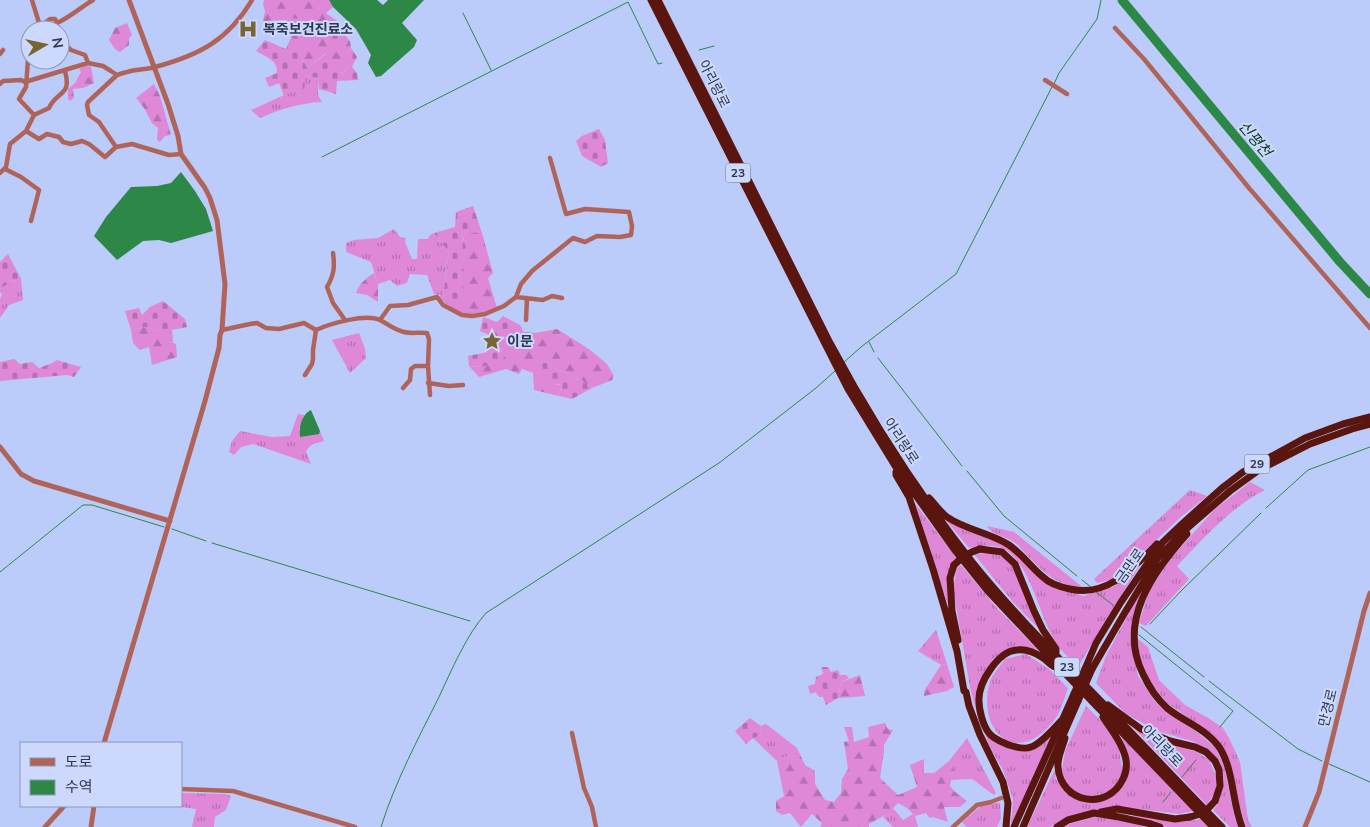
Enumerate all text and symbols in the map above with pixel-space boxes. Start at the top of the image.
hospital icon: 복죽보건진료소 [237,18,259,40]
north arrow [20,20,70,70]
place label: 복죽보건진료소 [263,20,353,39]
text: N [47,36,68,50]
street label: 아리랑로 [694,57,734,111]
water label: 신평천 [1234,117,1277,163]
road number: 23 [726,164,750,182]
place icon: 이문 [481,330,503,352]
place label: 이문 [507,332,533,351]
street label: 아리랑로 [879,414,923,468]
road number: 29 [1244,454,1270,474]
street label: 금만로 [1111,545,1149,587]
road number: 23 [1054,658,1080,676]
street label: 만경로 [1314,687,1342,729]
street label: 아리랑로 [1137,721,1187,771]
legend [20,742,182,807]
text: 도로 [65,752,93,772]
text: 수역 [65,777,93,797]

